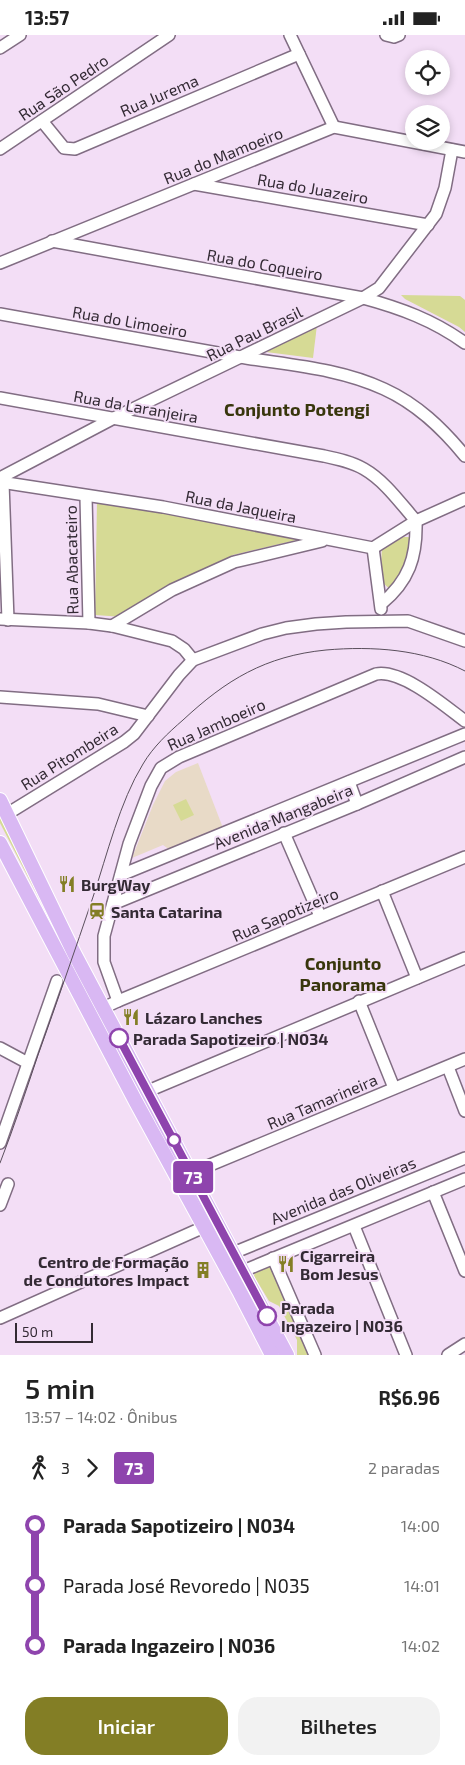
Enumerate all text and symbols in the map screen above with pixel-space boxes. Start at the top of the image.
text: 13:57 [25,6,69,29]
street label: Rua São Pedro [14,50,112,124]
map controls [405,50,450,150]
button: locate [405,50,450,95]
street label: Rua Jurema [117,70,201,120]
button: layers [405,105,450,150]
street label: Rua do Mamoeiro [161,122,285,188]
street label: Rua do Juazeiro [256,169,370,207]
street label: Rua do Coqueiro [205,244,325,284]
street label: Rua do Limoeiro [71,302,189,340]
street label: Rua Pau Brasil [203,302,305,364]
street label: Rua da Laranjeira [72,386,200,427]
district label: Conjunto Potengi [224,398,370,420]
street label: Rua da Jaqueira [184,486,298,526]
street label: Rua Abacateiro [61,505,81,615]
street label: Rua Jamboeiro [164,694,268,754]
street label: Rua Pitombeira [17,719,121,793]
street label: Avenida Mangabeira [211,779,355,853]
restaurant icon: BurgWay [57,874,77,894]
place label: BurgWay [81,875,150,895]
street label: Rua Sapotizeiro [229,883,341,945]
station icon: Santa Catarina [87,901,107,921]
place label: Santa Catarina [111,902,222,921]
district label: Conjunto Panorama [300,952,386,995]
restaurant icon: Lázaro Lanches [121,1007,141,1027]
place label: Lázaro Lanches [145,1008,262,1027]
marker: Parada Sapotizeiro | N034 [109,1028,129,1048]
place label: Parada Sapotizeiro | N034 [133,1029,328,1048]
street label: Rua Tamarineira [264,1069,380,1133]
unlabelled marker [167,1133,181,1147]
street label: Avenida das Oliveiras [268,1152,418,1228]
line badge: 73 [170,1161,216,1193]
text: 73 [183,1166,203,1188]
place label: Cigarreira Bom Jesus [300,1246,378,1283]
place label: Centro de Formação de Condutores Impact [24,1252,189,1289]
restaurant icon: Cigarreira Bom Jesus [276,1254,296,1274]
building icon: Centro de Formação de Condutores Impact [193,1260,213,1280]
place label: Parada Ingazeiro | N036 [281,1298,403,1335]
marker: Parada Ingazeiro | N036 [257,1306,277,1326]
scale bar [15,1320,92,1343]
text: 50 m [22,1323,53,1340]
text: 5 min [25,1371,95,1405]
text: R$6.96 [378,1386,440,1409]
text: 13:57 – 14:02 · Ônibus [25,1407,177,1426]
icon: walk [25,1454,53,1482]
icon: forward [78,1454,106,1482]
text: 73 [124,1457,144,1479]
text: 3 [61,1458,70,1477]
text: 2 paradas [368,1458,440,1477]
text: Parada Sapotizeiro | N034 [63,1514,295,1537]
text: 14:00 [401,1516,440,1535]
text: Parada José Revoredo | N035 [63,1574,310,1597]
text: 14:01 [404,1576,440,1595]
text: Parada Ingazeiro | N036 [63,1634,275,1657]
text: 14:02 [401,1636,440,1655]
button: Iniciar [25,1697,228,1755]
button: Bilhetes [238,1697,440,1755]

